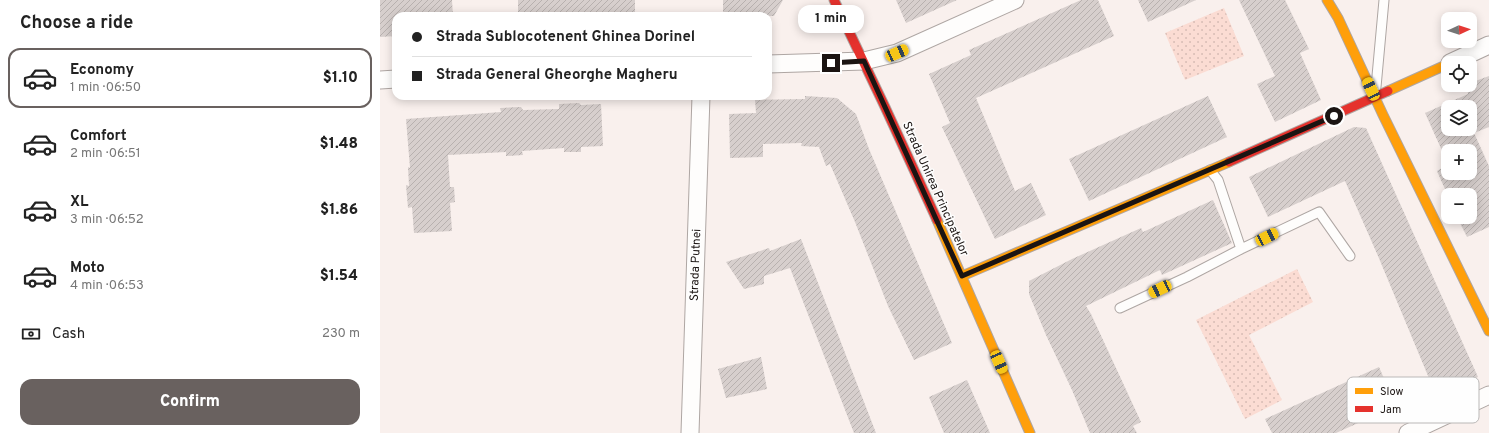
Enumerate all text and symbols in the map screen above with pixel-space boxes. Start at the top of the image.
callout: 1 min [798,5,864,33]
text: 1 min [815,11,847,27]
text: Choose a ride [20,12,133,35]
north arrow [1441,12,1477,48]
map controls [1441,12,1477,224]
text: Strada Sublocotenent Ghinea Dorinel [436,28,695,47]
car [884,43,910,63]
route end [822,54,840,72]
button: locate [1441,56,1477,92]
icon: car [22,60,58,96]
text: Economy [70,61,134,80]
text: Strada General Gheorghe Magheru [436,66,678,85]
text: $1.10 [323,69,358,88]
car [1360,76,1382,102]
text: 1 min · 06:50 [70,80,141,96]
button: layers [1441,100,1477,136]
route start [1325,107,1343,125]
street label: Strada Unirea Principatelor [898,119,972,259]
icon: car [22,126,58,162]
text: Comfort [70,127,127,146]
text: $1.48 [320,135,358,154]
button: + [1441,144,1477,180]
text: 2 min · 06:51 [70,146,141,162]
button: − [1441,188,1477,224]
icon: car [22,192,58,228]
text: XL [70,193,88,212]
text: $1.86 [320,201,358,220]
text: 3 min · 06:52 [70,212,144,228]
car [1254,226,1280,248]
street label: Strada Putnei [687,228,705,302]
icon: car [22,258,58,294]
text: Moto [70,259,105,278]
text: $1.54 [320,267,358,286]
text: 4 min · 06:53 [70,278,144,294]
car [1147,278,1173,300]
icon: cash [20,323,42,345]
text: Cash [52,325,85,344]
text: 230 m [322,326,360,342]
car [989,349,1009,375]
legend [1347,377,1479,423]
button: Confirm [20,379,360,425]
text: Slow [1380,385,1403,399]
text: Jam [1380,403,1401,417]

